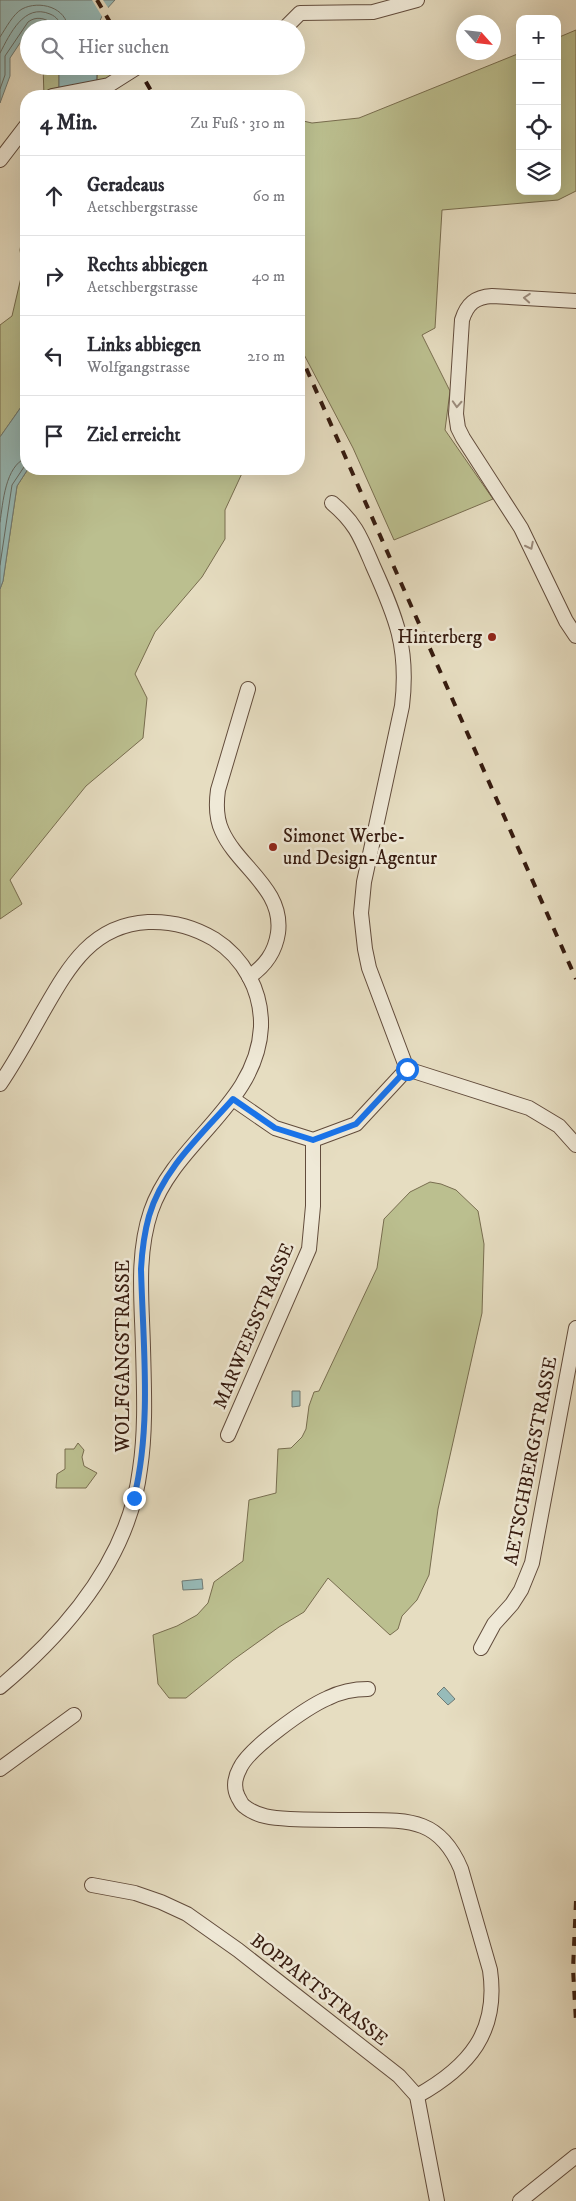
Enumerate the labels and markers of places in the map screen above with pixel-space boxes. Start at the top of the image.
place label: Hinterberg [397,626,483,649]
marker: Hinterberg [486,631,498,643]
place label: Simonet Werbe- und Design-Agentur [283,825,437,870]
marker: Simonet Werbe- und Design-Agentur [267,841,279,853]

